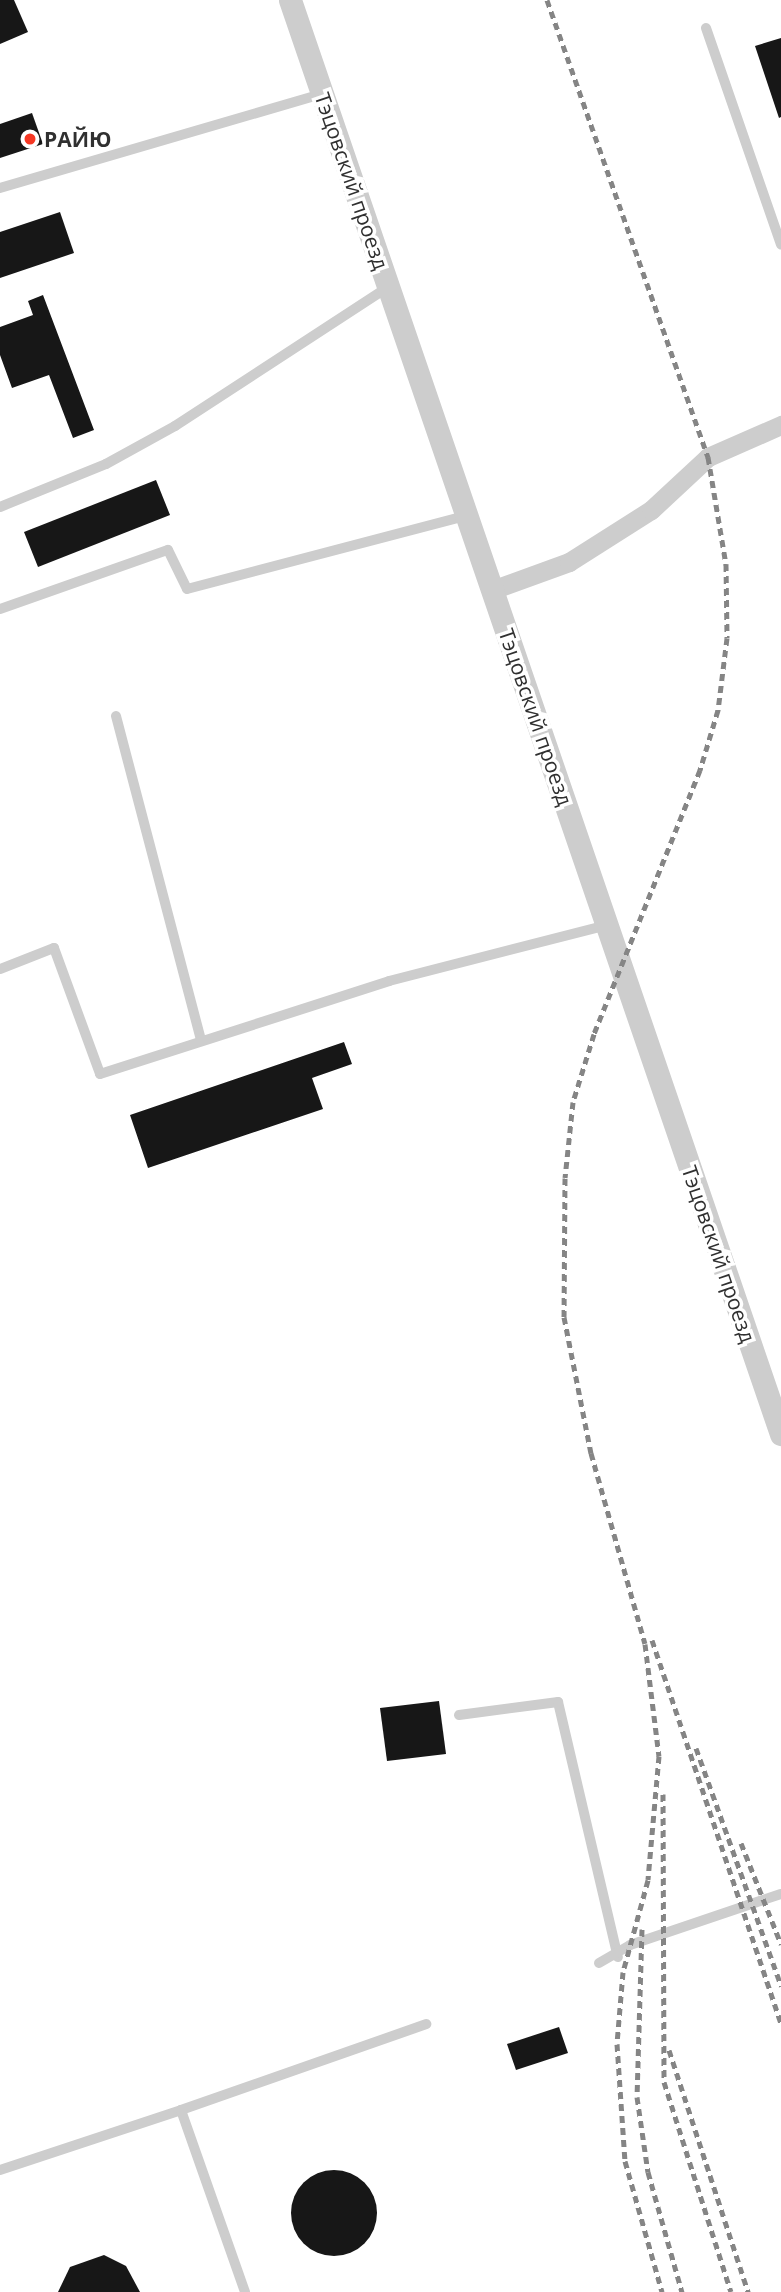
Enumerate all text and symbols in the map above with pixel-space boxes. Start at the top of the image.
street label: Тэцовский проезд [310,89,394,273]
place label: РАЙЮ [44,126,111,152]
marker: РАЙЮ [22,131,38,147]
street label: Тэцовский проезд [494,625,578,809]
street label: Тэцовский проезд [677,1162,761,1346]

